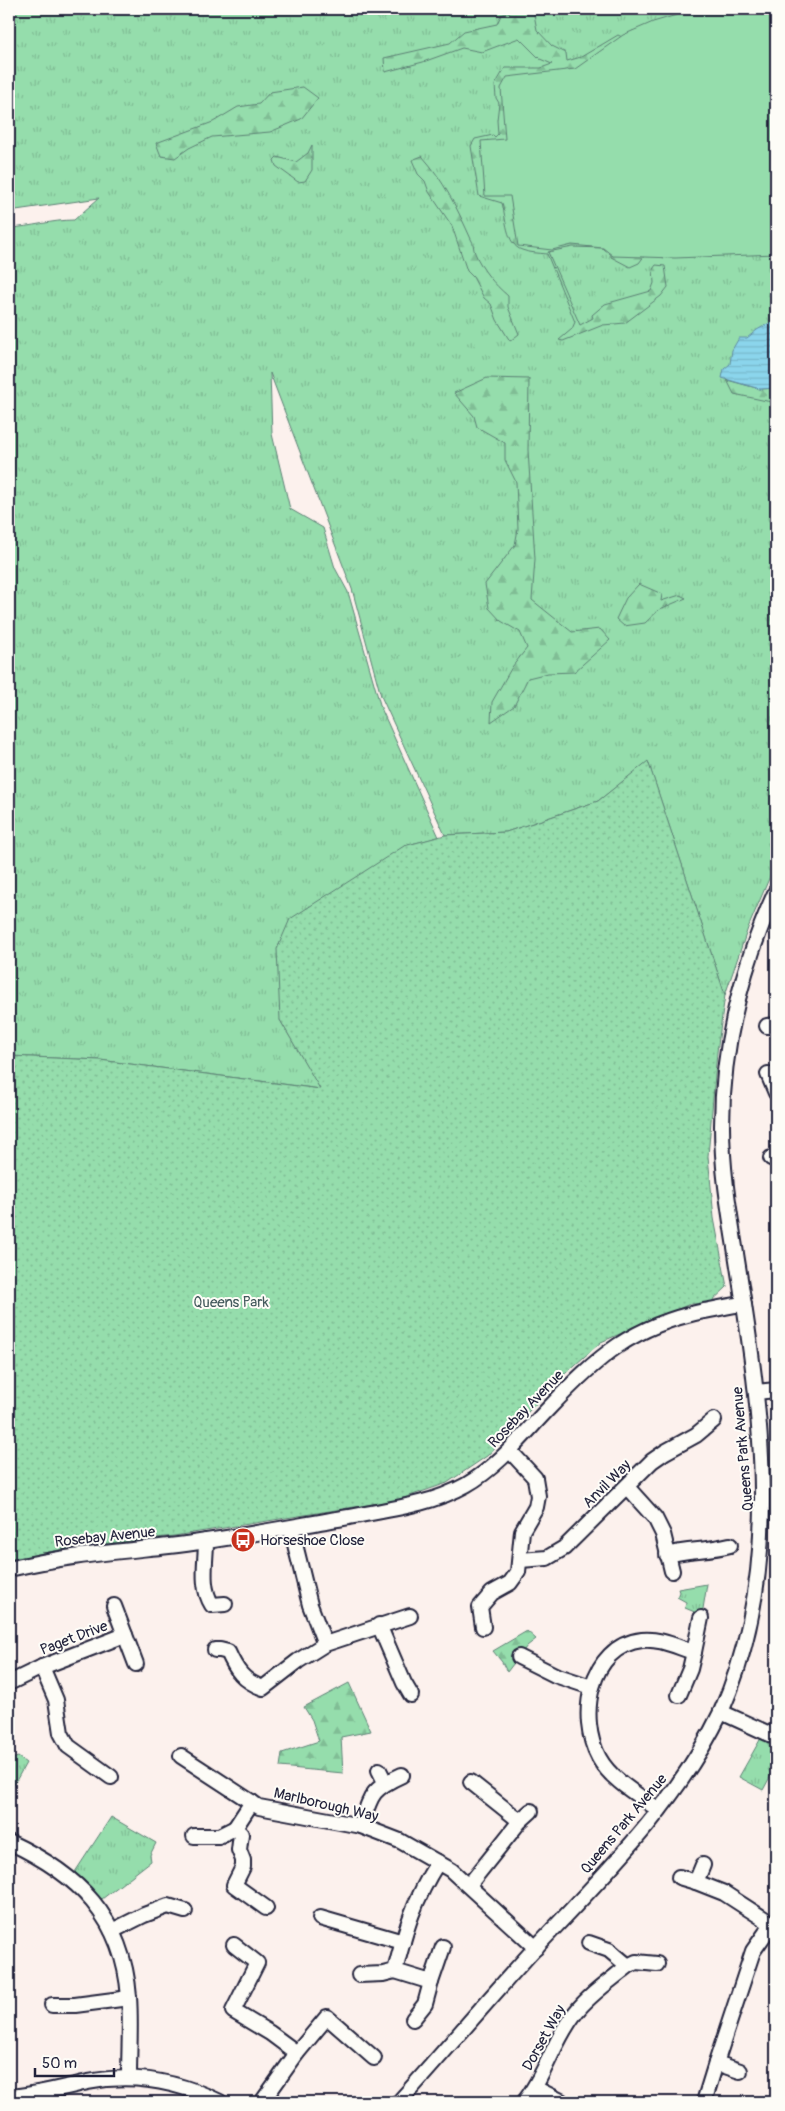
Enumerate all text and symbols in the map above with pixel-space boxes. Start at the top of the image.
park label: Queens Park [193,1293,270,1312]
street label: Rosebay Avenue [484,1366,568,1452]
street label: Queens Park Avenue [728,1385,758,1512]
street label: Anvil Way [579,1455,636,1512]
street label: Rosebay Avenue [54,1522,157,1552]
bus stop icon: Horseshoe Close [230,1527,256,1553]
place label: Horseshoe Close [260,1531,365,1550]
street label: Paget Drive [37,1616,111,1660]
street label: Queens Park Avenue [577,1770,672,1878]
street label: Marlborough Way [272,1784,381,1826]
street label: Dorset Way [518,2001,570,2074]
scale bar [35,2046,114,2078]
text: 50 m [42,2054,77,2073]

